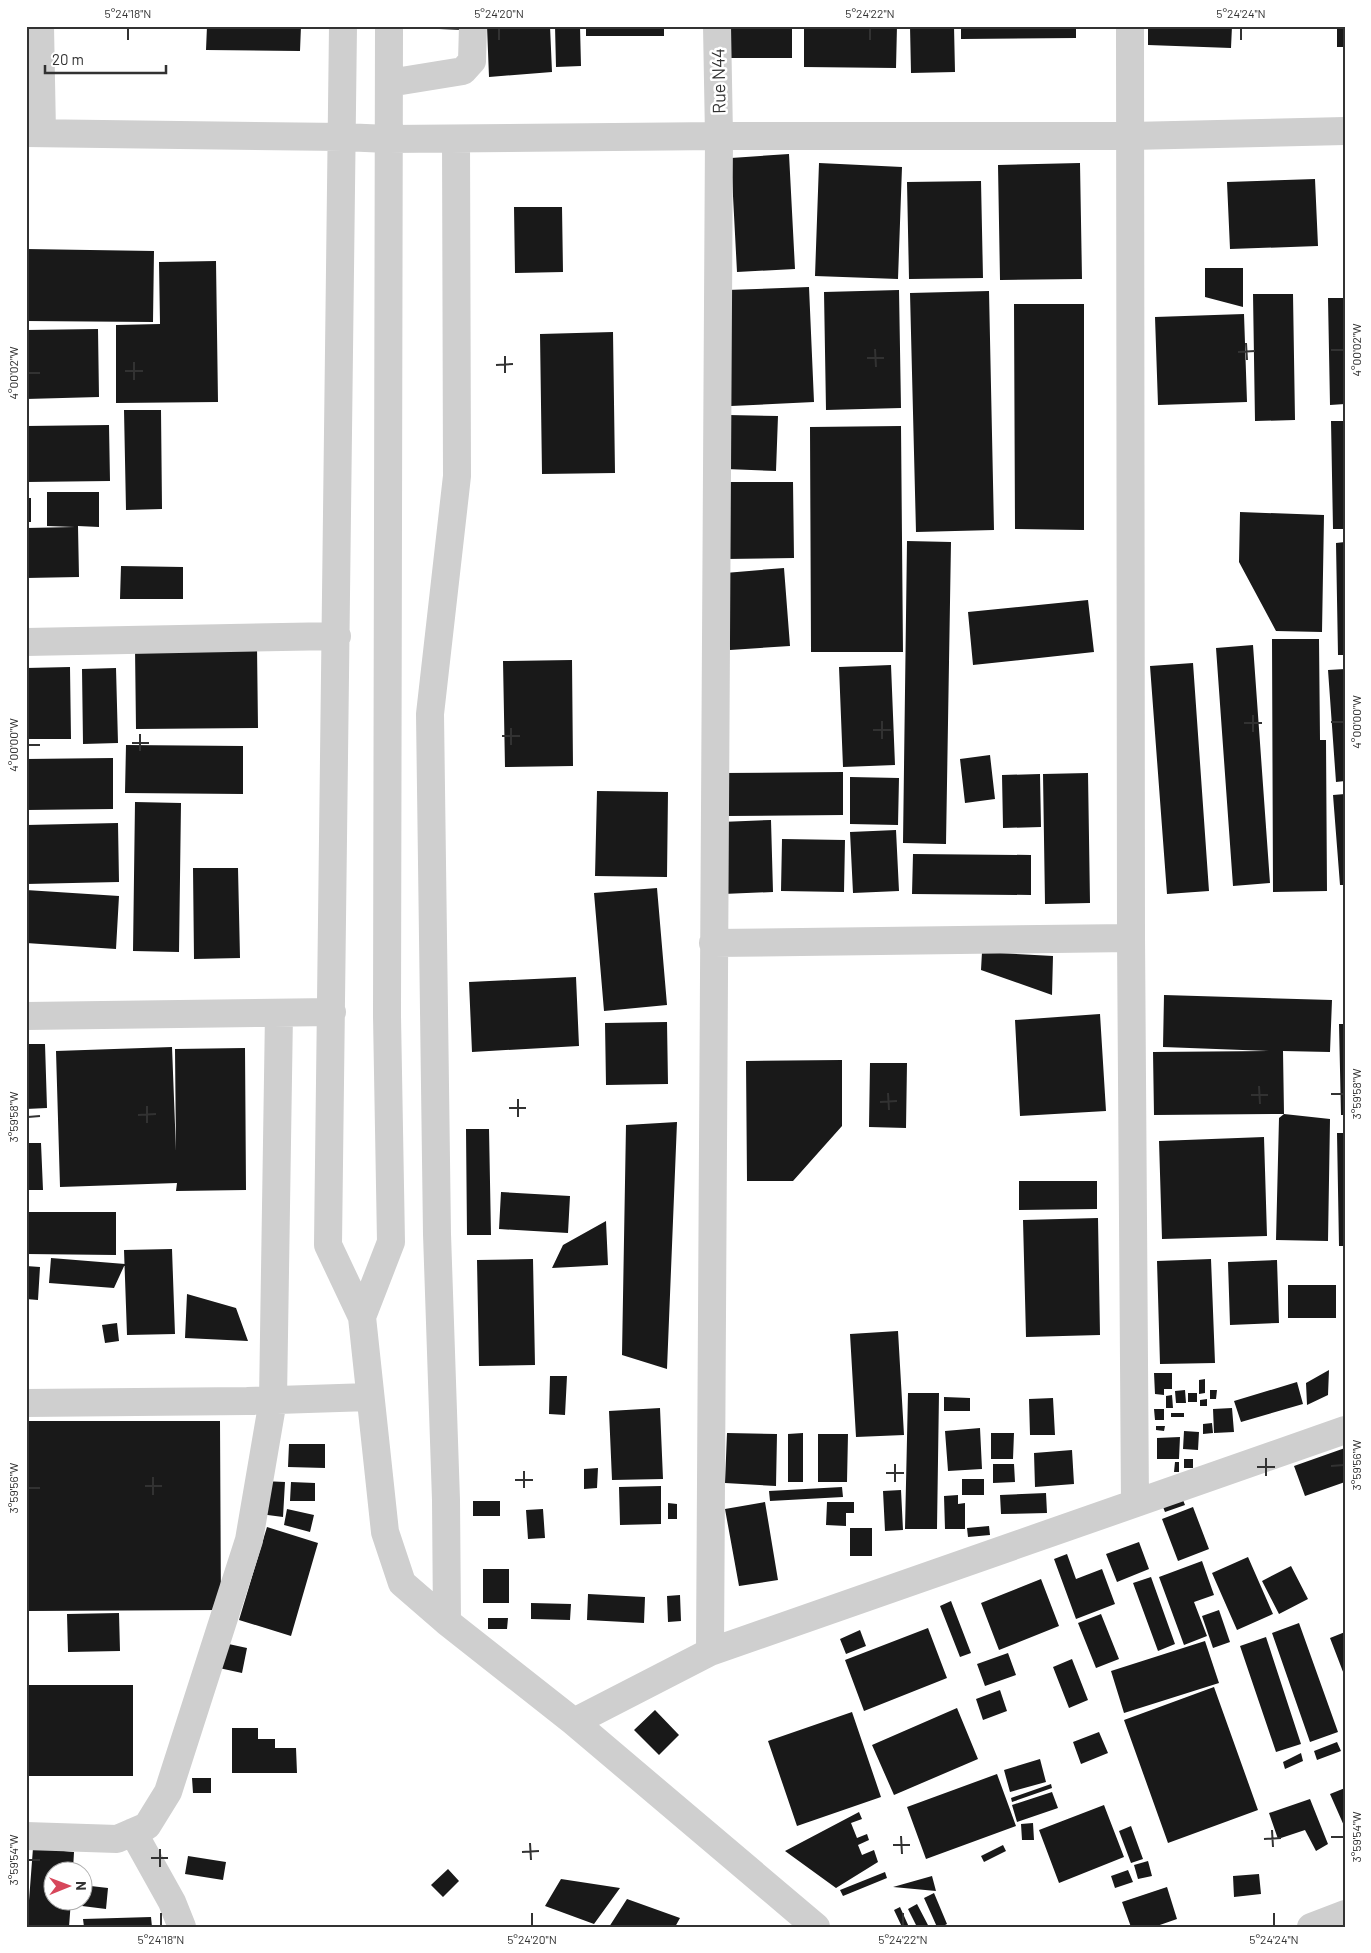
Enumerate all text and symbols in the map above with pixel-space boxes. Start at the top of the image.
text: 5°24'18"N [105,6,151,20]
text: 5°24'20"N [474,6,524,20]
text: 5°24'22"N [845,6,895,20]
text: 5°24'24"N [1216,6,1266,20]
scale bar [45,42,166,74]
street label: Rue N44 [706,48,730,114]
text: 20 m [52,50,84,68]
text: 4°00'02"W [1349,323,1363,377]
text: 4°00'02"W [6,346,20,400]
text: 4°00'00"W [1349,695,1363,749]
text: 4°00'00"W [6,718,20,772]
text: 3°59'58"W [1349,1068,1363,1119]
text: 3°59'58"W [6,1091,20,1142]
text: 3°59'56"W [1349,1439,1363,1490]
text: 3°59'56"W [6,1462,20,1513]
text: 3°59'54"W [1349,1811,1363,1863]
text: 3°59'54"W [6,1834,20,1886]
north arrow [42,1860,92,1910]
text: N [73,1881,90,1891]
text: 5°24'18"N [138,1932,184,1946]
text: 5°24'20"N [507,1932,557,1946]
text: 5°24'22"N [878,1932,928,1946]
text: 5°24'24"N [1249,1932,1299,1946]

